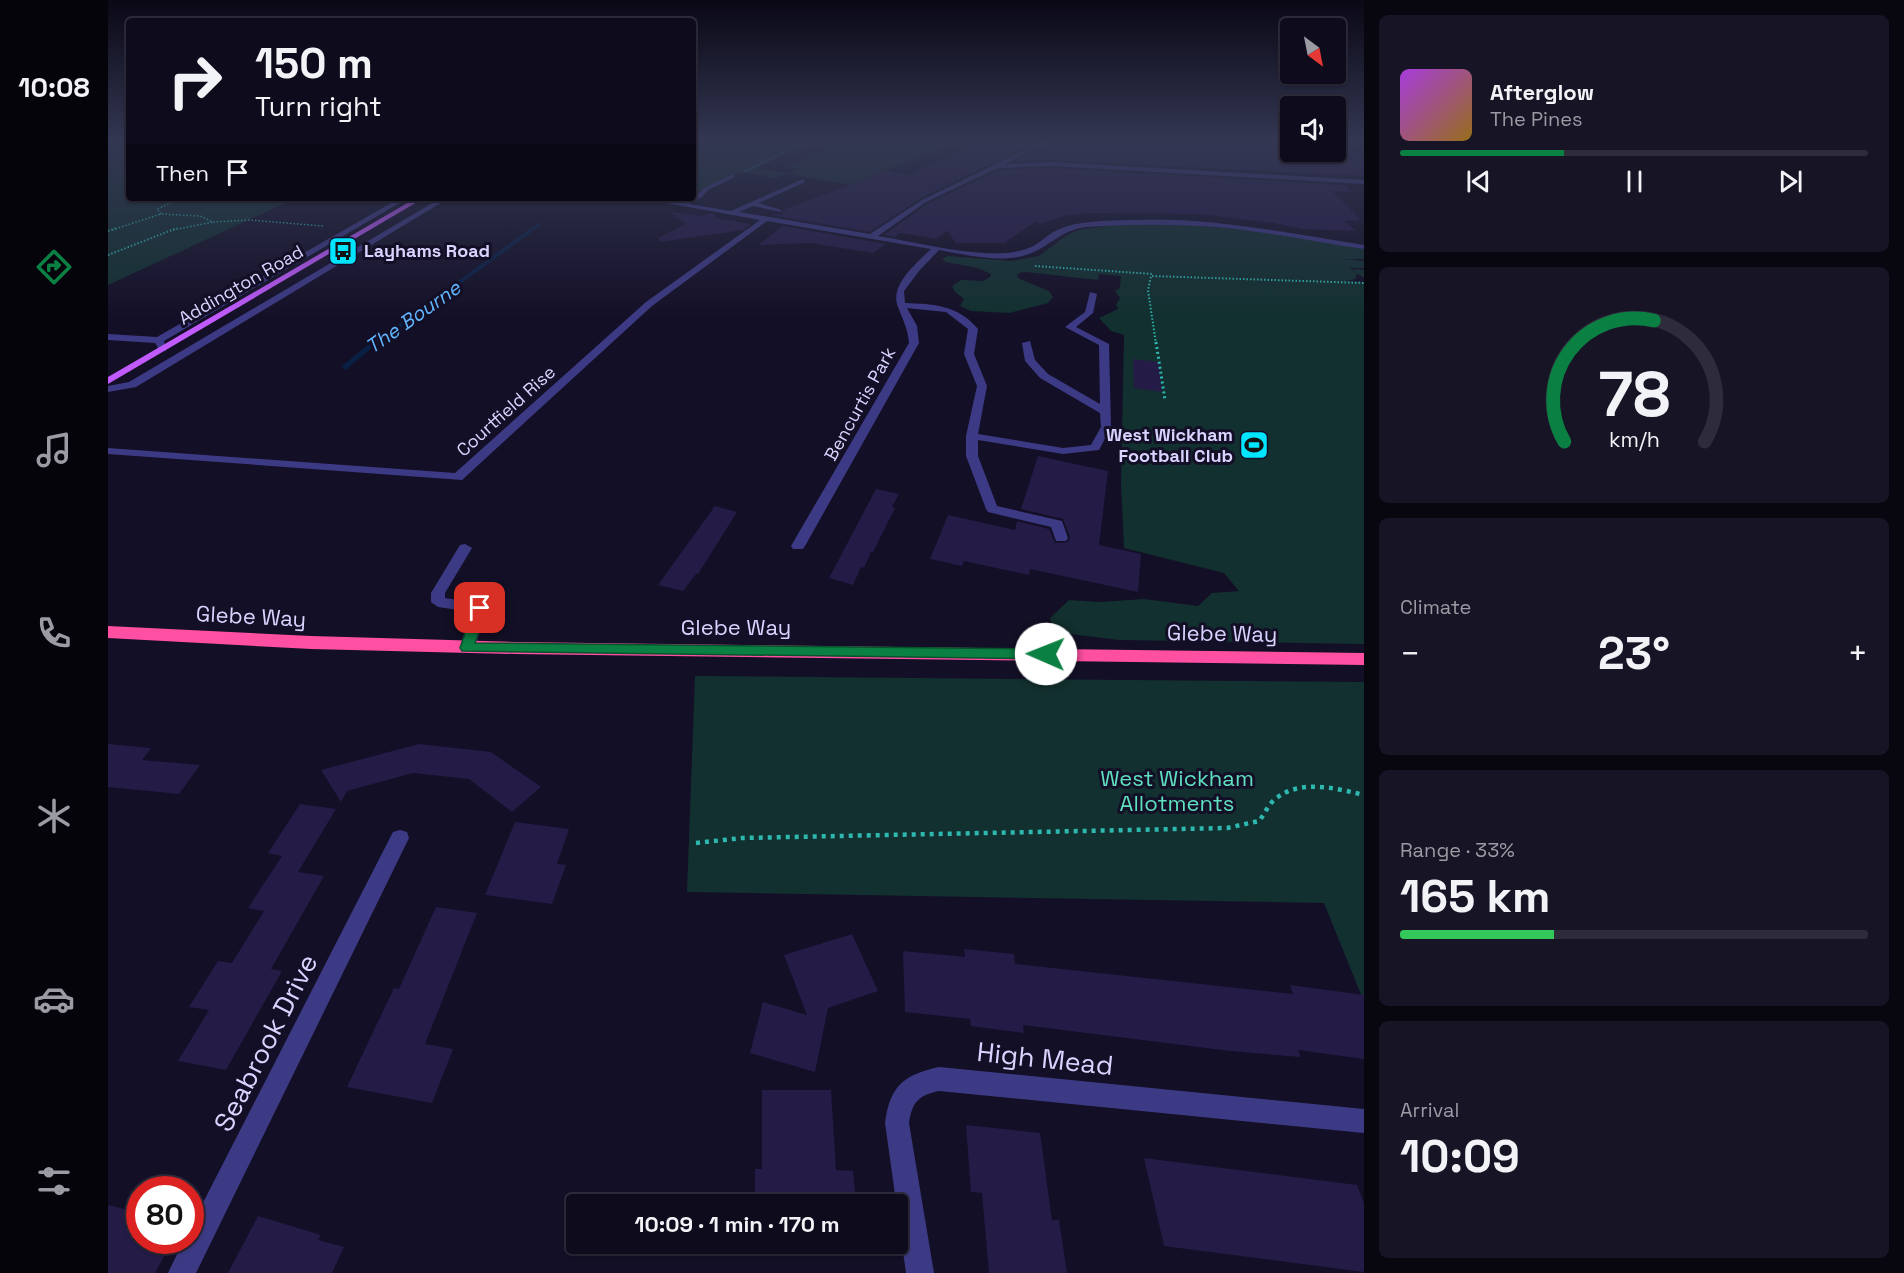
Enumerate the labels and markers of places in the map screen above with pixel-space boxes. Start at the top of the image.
bus stop icon: Layhams Road [327,235,359,267]
place label: Layhams Road [364,239,490,262]
place label: West Wickham Football Club [1106,423,1233,467]
sports icon: West Wickham Football Club [1238,429,1270,461]
pin [454,582,505,633]

